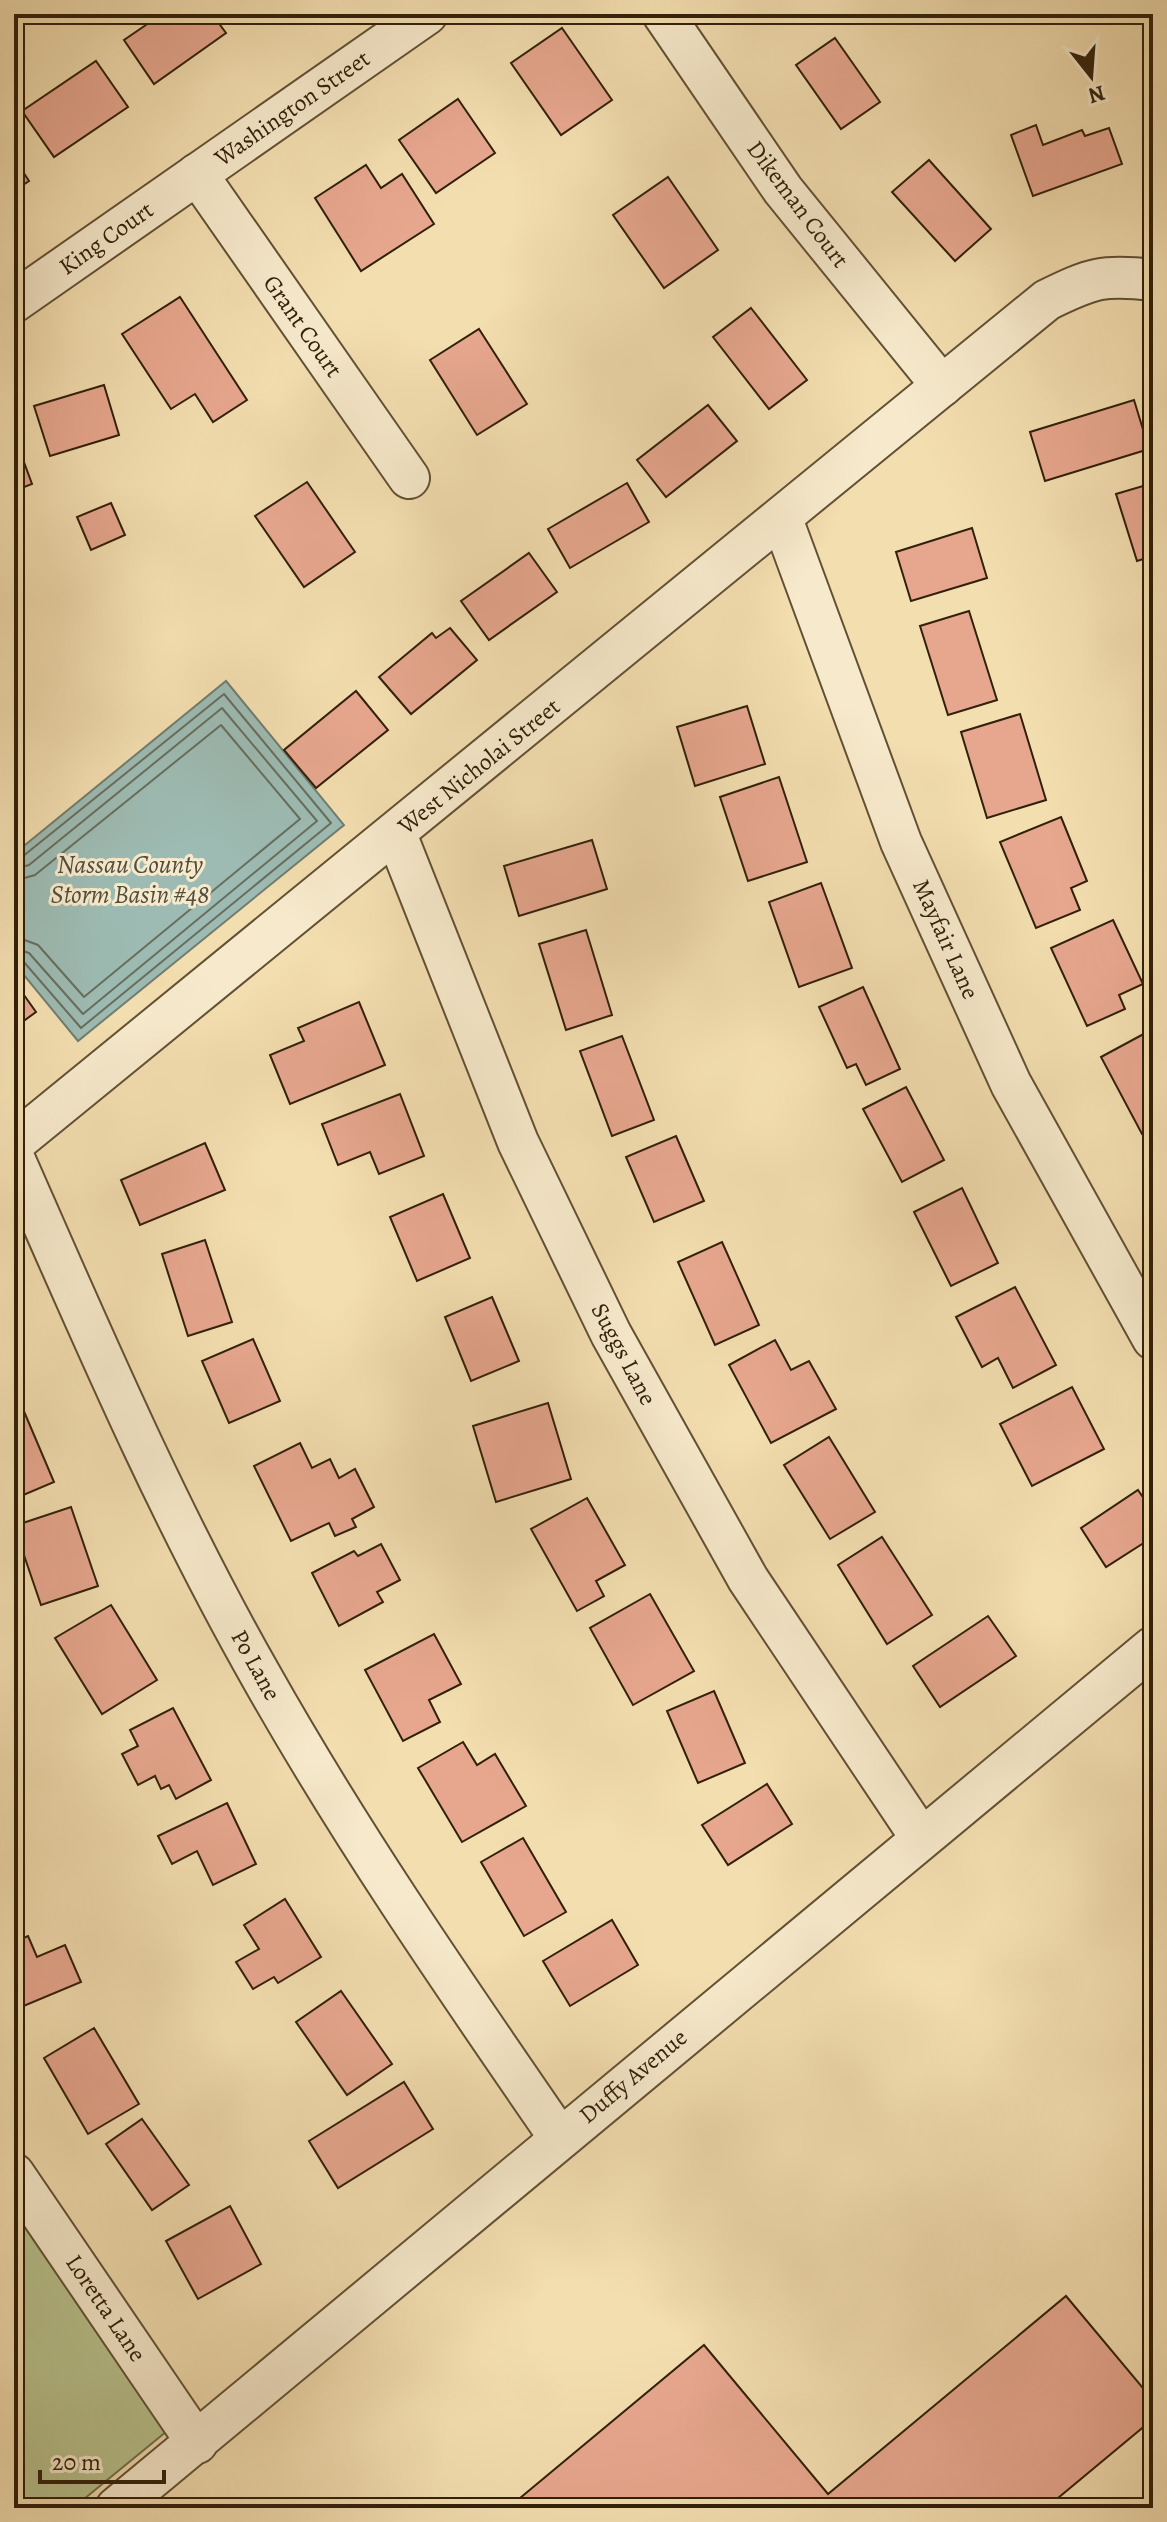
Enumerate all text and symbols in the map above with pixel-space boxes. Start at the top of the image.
north arrow [1051,36,1131,116]
street label: Washington Street [207,42,376,174]
text: N [1085,77,1109,111]
street label: Dikeman Court [740,134,856,274]
street label: King Court [52,194,160,282]
street label: Grant Court [256,268,350,384]
street label: West Nicholai Street [390,691,567,842]
water label: Nassau County Storm Basin #48 [51,847,209,912]
street label: Mayfair Lane [905,874,987,1004]
street label: Suggs Lane [584,1297,664,1411]
street label: Po Lane [224,1624,288,1706]
street label: Duffy Avenue [572,2021,694,2131]
street label: Loretta Lane [58,2248,154,2368]
scale bar [40,2434,164,2484]
text: 20 m [52,2446,101,2478]

